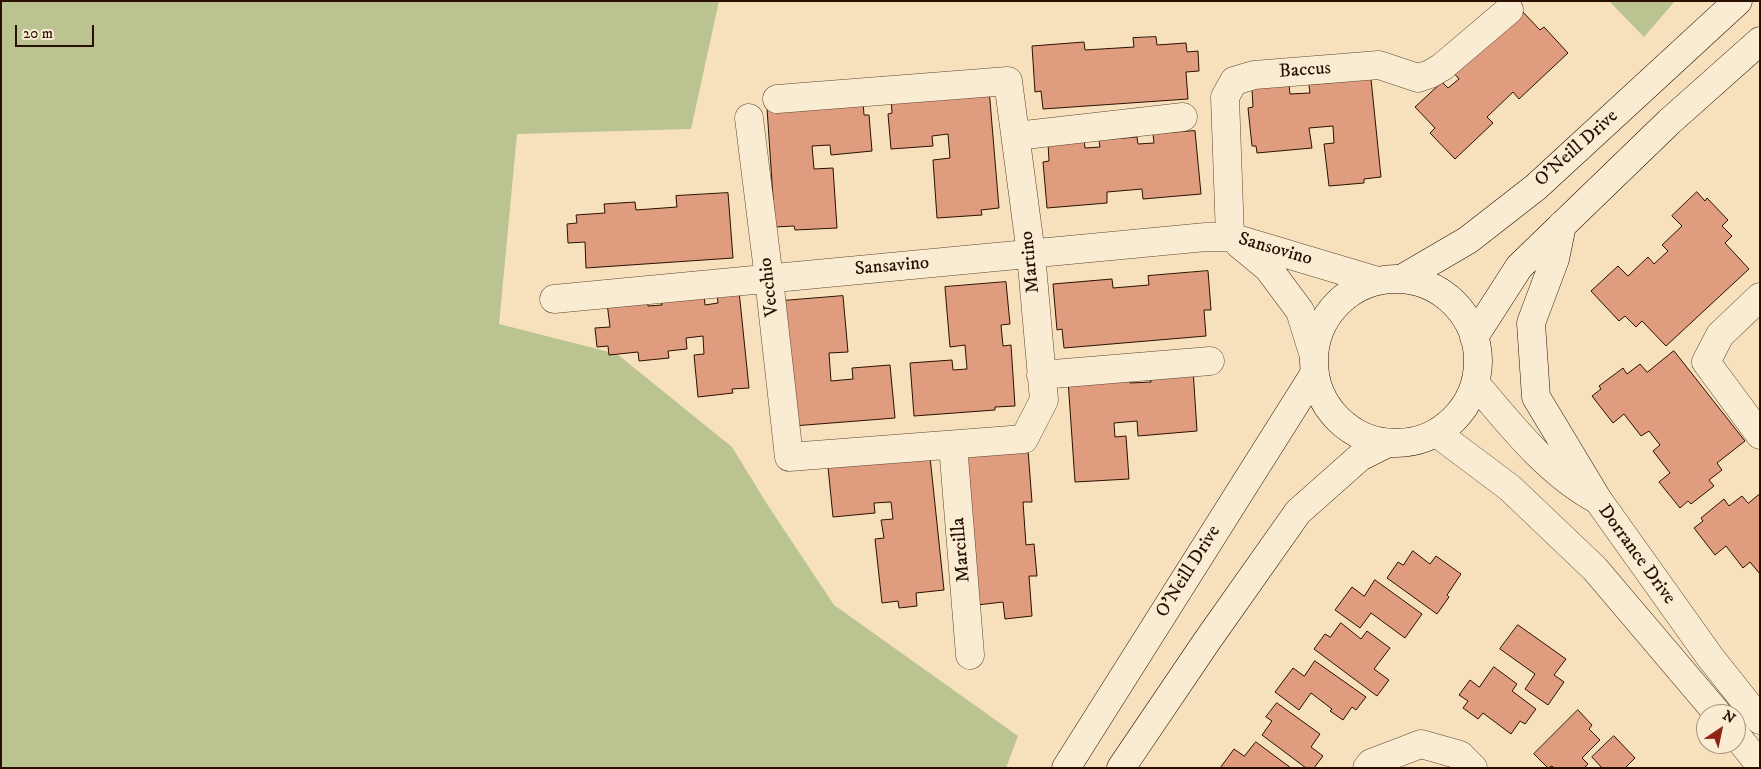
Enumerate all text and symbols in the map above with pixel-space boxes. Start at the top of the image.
scale bar [18,15,96,47]
text: 20 m [23,24,53,43]
street label: Baccus [1278,58,1332,84]
street label: O'Neill Drive [1531,106,1623,192]
street label: Sansovino [1235,229,1315,271]
street label: Martino [1016,230,1046,294]
street label: Sansavino [854,252,930,282]
street label: Vecchio [755,256,785,318]
street label: Dorrance Drive [1592,501,1680,609]
street label: Marcilla [948,517,976,583]
street label: O'Neill Drive [1152,522,1226,622]
north arrow [1696,704,1746,754]
text: N [1719,707,1739,728]

